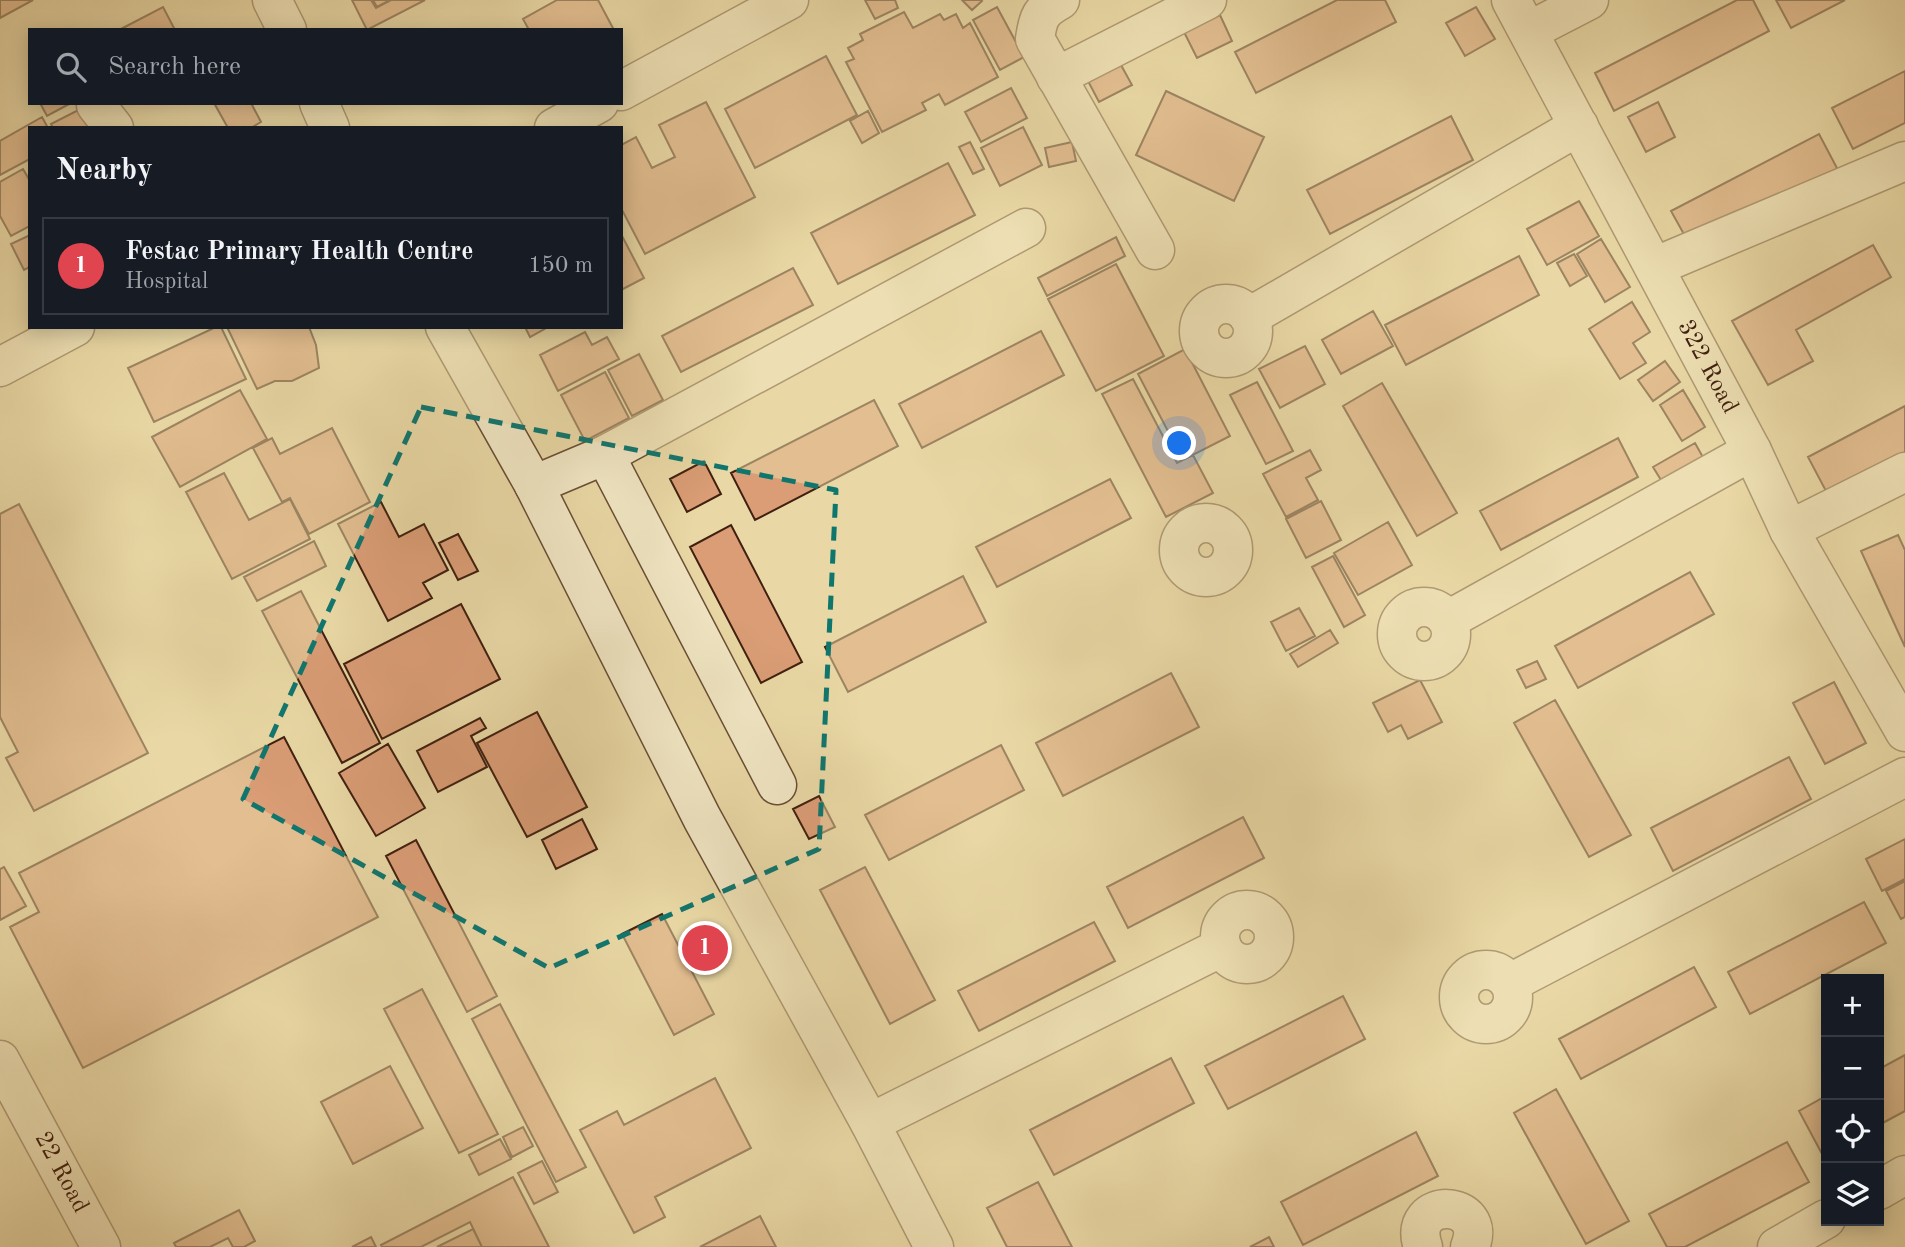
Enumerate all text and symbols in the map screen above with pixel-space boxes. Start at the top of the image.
search box [28,28,623,105]
icon: search [52,48,90,86]
text: Search here [108,54,241,80]
text: Nearby [56,156,153,186]
text: Festac Primary Health Centre [125,239,473,265]
text: 1 [74,254,88,277]
text: 150 m [528,254,593,277]
text: Hospital [125,270,208,293]
street label: 322 Road [1672,316,1742,418]
your location [1162,426,1196,460]
pin: 1 [682,922,728,974]
map controls [1821,974,1884,1226]
button: + [1821,974,1884,1037]
button: − [1821,1037,1884,1100]
button: locate [1821,1100,1884,1163]
street label: 22 Road [29,1128,92,1217]
button: layers [1821,1163,1884,1226]

